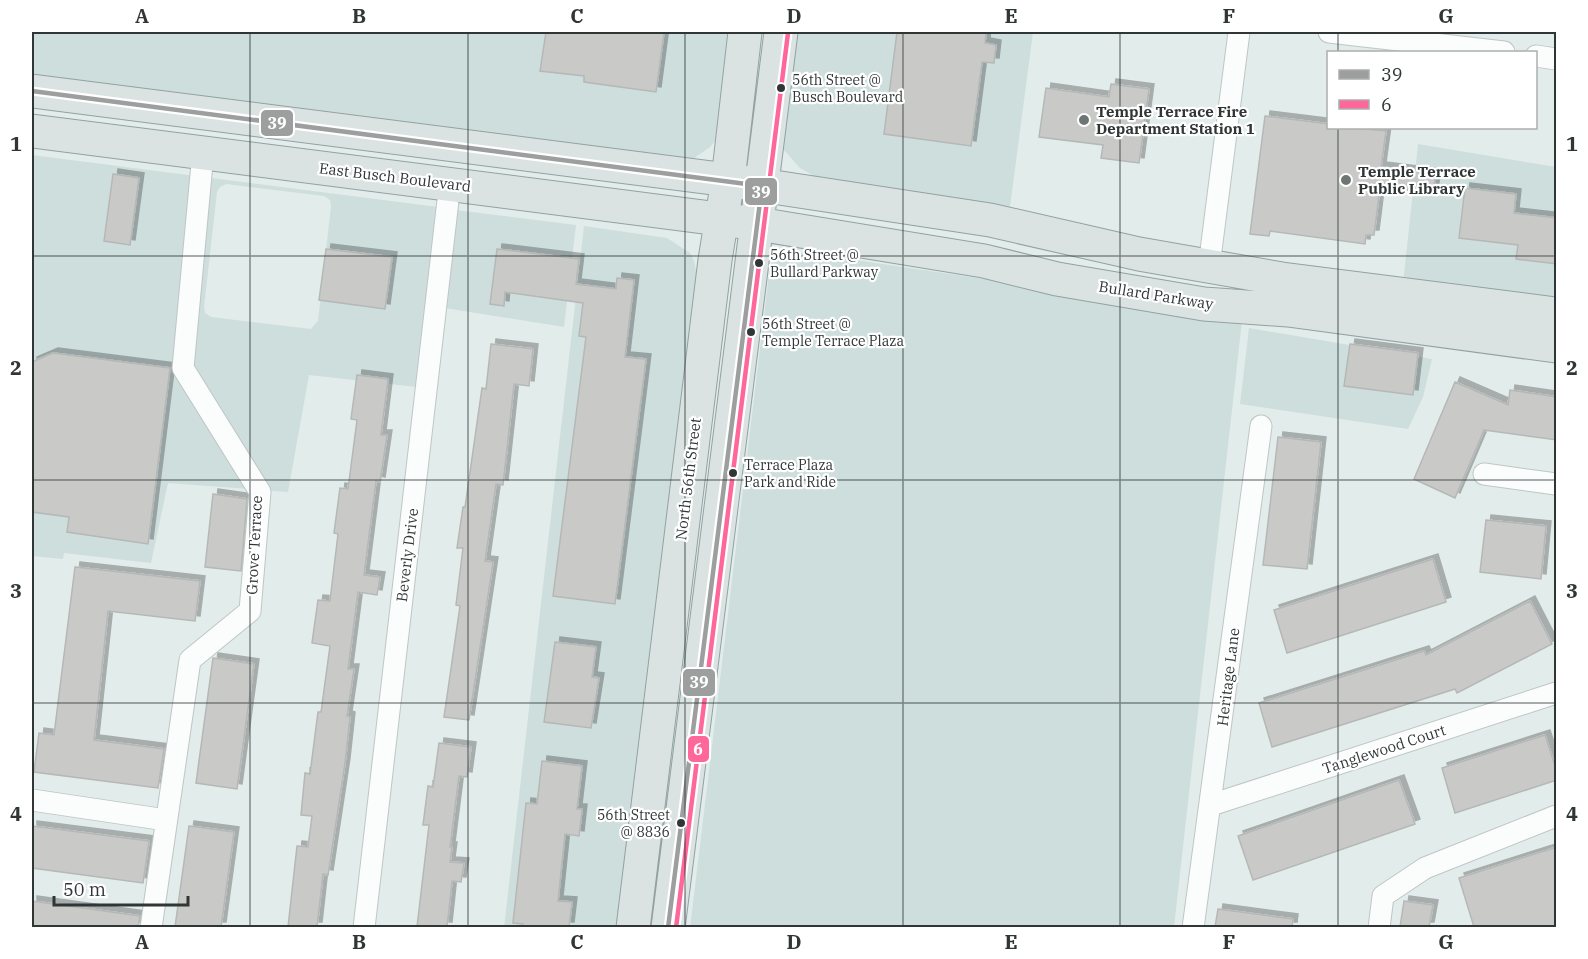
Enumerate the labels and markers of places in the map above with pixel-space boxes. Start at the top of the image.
place label: 56th Street @ Busch Boulevard [792,71,904,106]
marker: 56th Street @ Busch Boulevard [775,82,787,94]
place label: Temple Terrace Fire Department Station 1 [1096,102,1255,138]
marker: Temple Terrace Fire Department Station 1 [1077,113,1091,127]
place label: Temple Terrace Public Library [1358,162,1476,198]
marker: Temple Terrace Public Library [1339,173,1353,187]
place label: 56th Street @ Bullard Parkway [770,246,879,281]
marker: 56th Street @ Bullard Parkway [753,257,765,269]
place label: 56th Street @ Temple Terrace Plaza [762,315,904,350]
marker: 56th Street @ Temple Terrace Plaza [745,326,757,338]
place label: Terrace Plaza Park and Ride [744,456,836,491]
marker: Terrace Plaza Park and Ride [727,467,739,479]
place label: 56th Street @ 8836 [597,806,670,841]
marker: 56th Street @ 8836 [675,817,687,829]

